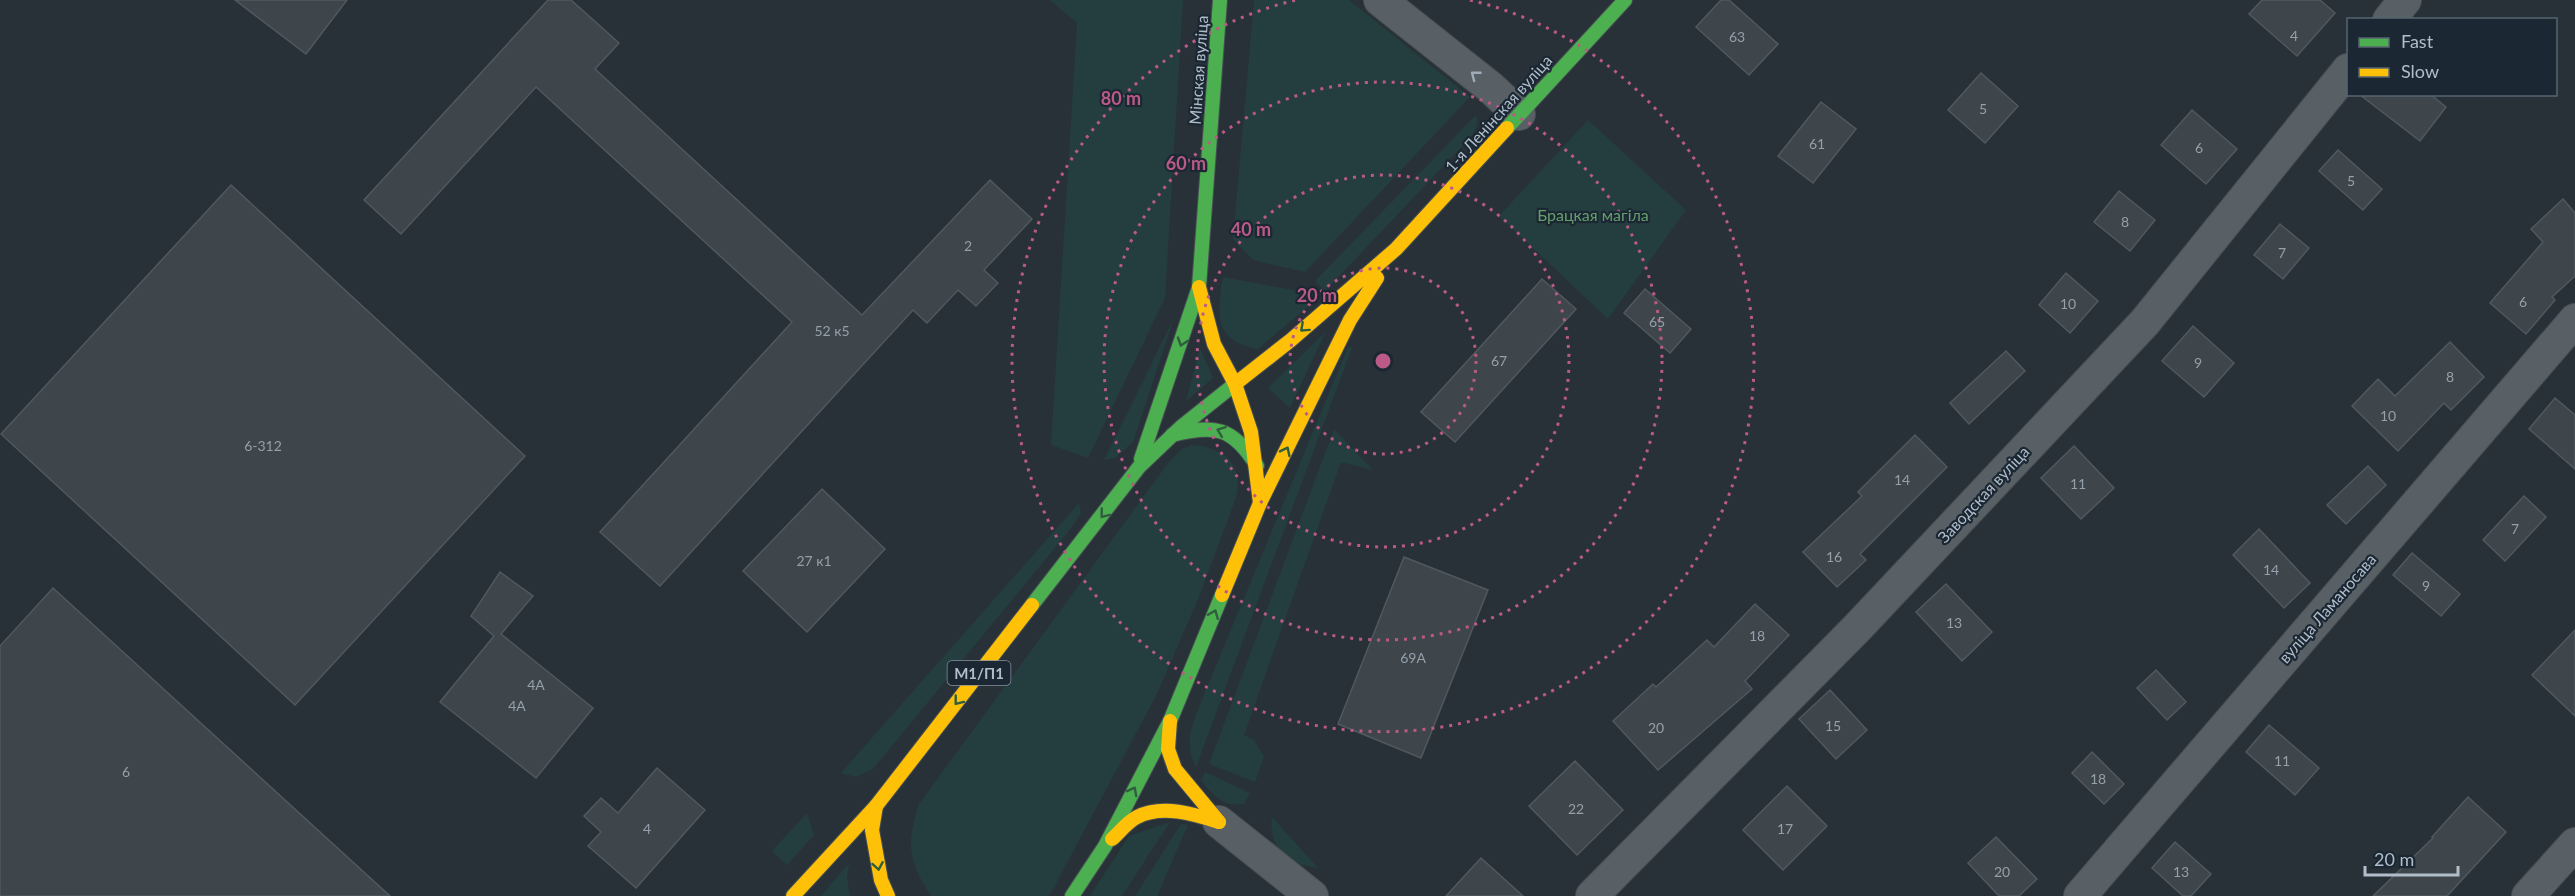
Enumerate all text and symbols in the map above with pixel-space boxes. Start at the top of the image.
street label: Мінская вуліца [1185,15,1211,125]
legend [2347,18,2557,96]
house number: 4 [2290,27,2298,44]
house number: 63 [1729,28,1745,45]
text: Fast [2401,30,2434,52]
street label: 1-я Ленінская вуліца [1440,51,1556,175]
text: Slow [2401,60,2439,82]
one-way arrow [1471,72,1482,83]
text: 80 m [1101,87,1141,109]
house number: 5 [1979,100,1987,117]
house number: 61 [1809,135,1825,152]
house number: 6 [2195,139,2203,156]
text: 60 m [1166,152,1206,174]
house number: 5 [2347,172,2355,189]
park label: Брацкая магіла [1537,205,1649,224]
house number: 8 [2121,213,2129,230]
text: 40 m [1231,218,1271,240]
house number: 2 [964,237,972,254]
house number: 7 [2278,244,2286,261]
text: 20 m [1297,284,1337,306]
house number: 6 [2519,293,2527,310]
house number: 10 [2060,295,2076,312]
house number: 65 [1649,313,1665,330]
one-way arrow [1300,321,1311,332]
house number: 52 к5 [814,322,850,339]
one-way arrow [1176,336,1189,347]
centre of rings [1373,351,1393,371]
house number: 67 [1491,352,1507,369]
house number: 9 [2194,354,2202,371]
house number: 8 [2446,368,2454,385]
house number: 10 [2380,407,2396,424]
one-way arrow [1217,426,1227,439]
house number: 6-312 [244,437,282,454]
street label: Заводская вуліца [1933,442,2033,546]
one-way arrow [1279,446,1290,457]
house number: 14 [1894,471,1910,488]
house number: 11 [2070,475,2086,492]
one-way arrow [1101,507,1112,518]
house number: 7 [2511,520,2519,537]
house number: 16 [1826,548,1842,565]
street label: вуліца Ламаносава [2274,550,2380,666]
house number: 27 к1 [796,552,832,569]
house number: 14 [2263,561,2279,578]
house number: 9 [2422,577,2430,594]
one-way arrow [1207,609,1219,620]
house number: 13 [1946,614,1962,631]
house number: 18 [1749,627,1765,644]
house number: 69А [1400,649,1426,666]
road number: М1/П1 [948,661,1010,685]
house number: 4А [527,676,545,693]
one-way arrow [955,694,966,705]
house number: 4А [508,697,526,714]
house number: 15 [1825,717,1841,734]
house number: 20 [1648,719,1664,736]
house number: 11 [2274,752,2290,769]
house number: 6 [122,763,130,780]
house number: 18 [2090,770,2106,787]
one-way arrow [1126,786,1138,797]
house number: 22 [1568,800,1584,817]
house number: 4 [643,820,651,837]
house number: 17 [1777,820,1793,837]
scale bar [2365,839,2458,877]
text: 20 m [2374,848,2414,870]
one-way arrow [871,861,884,871]
house number: 20 [1994,863,2010,880]
house number: 13 [2173,863,2189,880]

